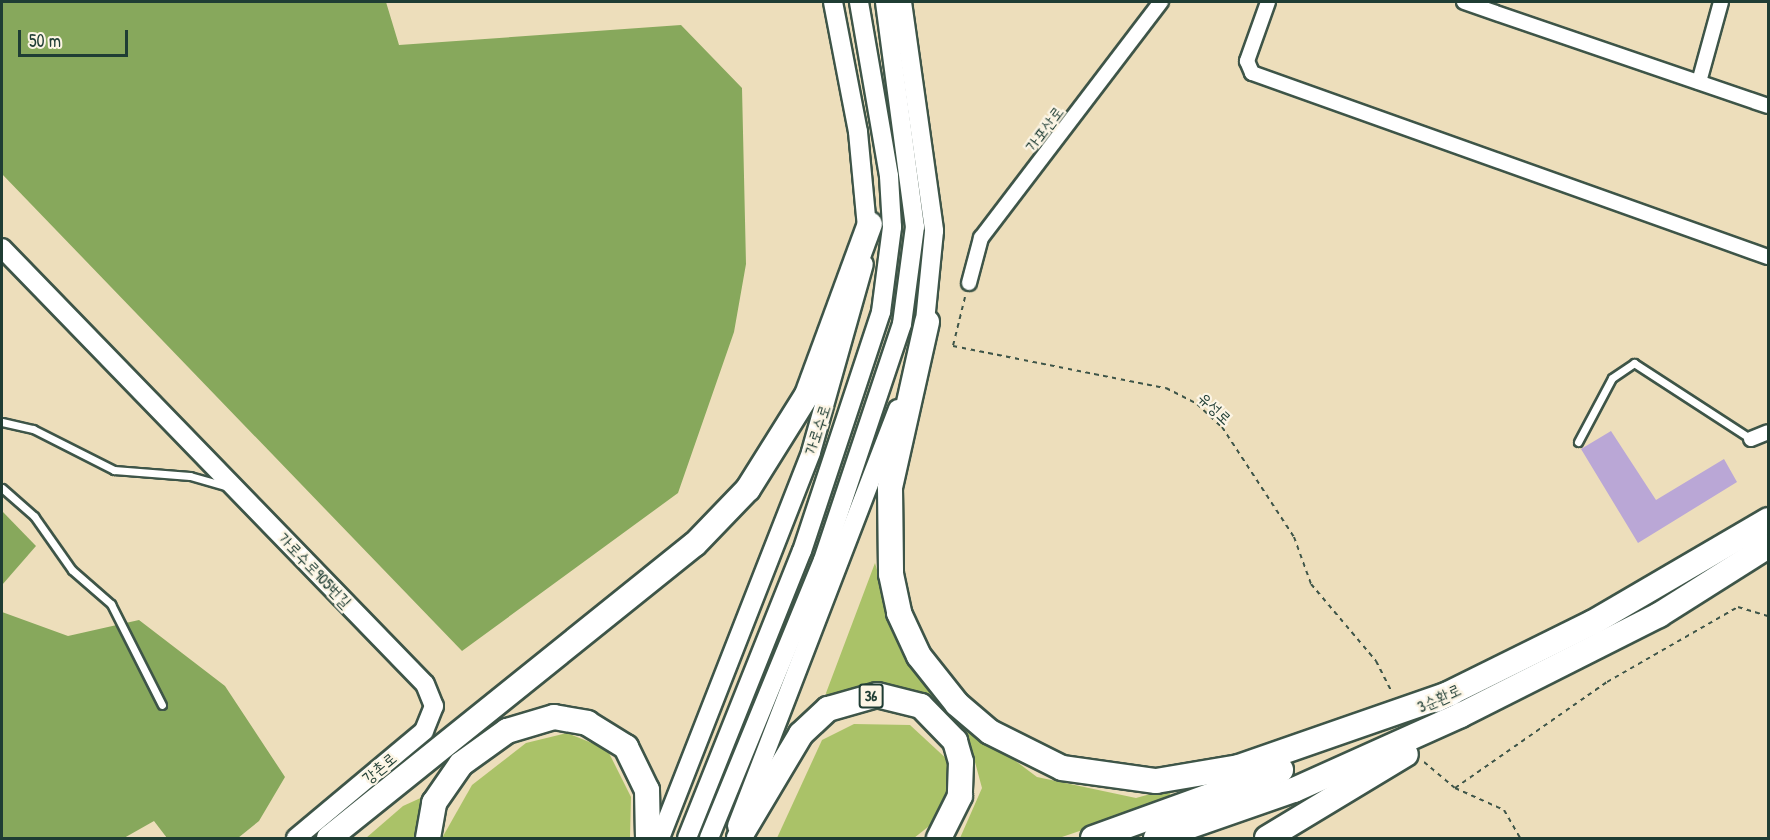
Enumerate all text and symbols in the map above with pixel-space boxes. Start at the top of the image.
scale bar [21,18,130,56]
text: 50 m [29,28,61,53]
street label: 가포산로 [1021,103,1067,155]
street label: 유성로 [1194,388,1236,428]
street label: 가로수로 [800,403,834,457]
street label: 가로수로905번길 [274,528,356,612]
street label: 3순환로 [1414,680,1464,716]
road number: 36 [858,684,884,708]
street label: 강촌로 [358,748,400,788]

